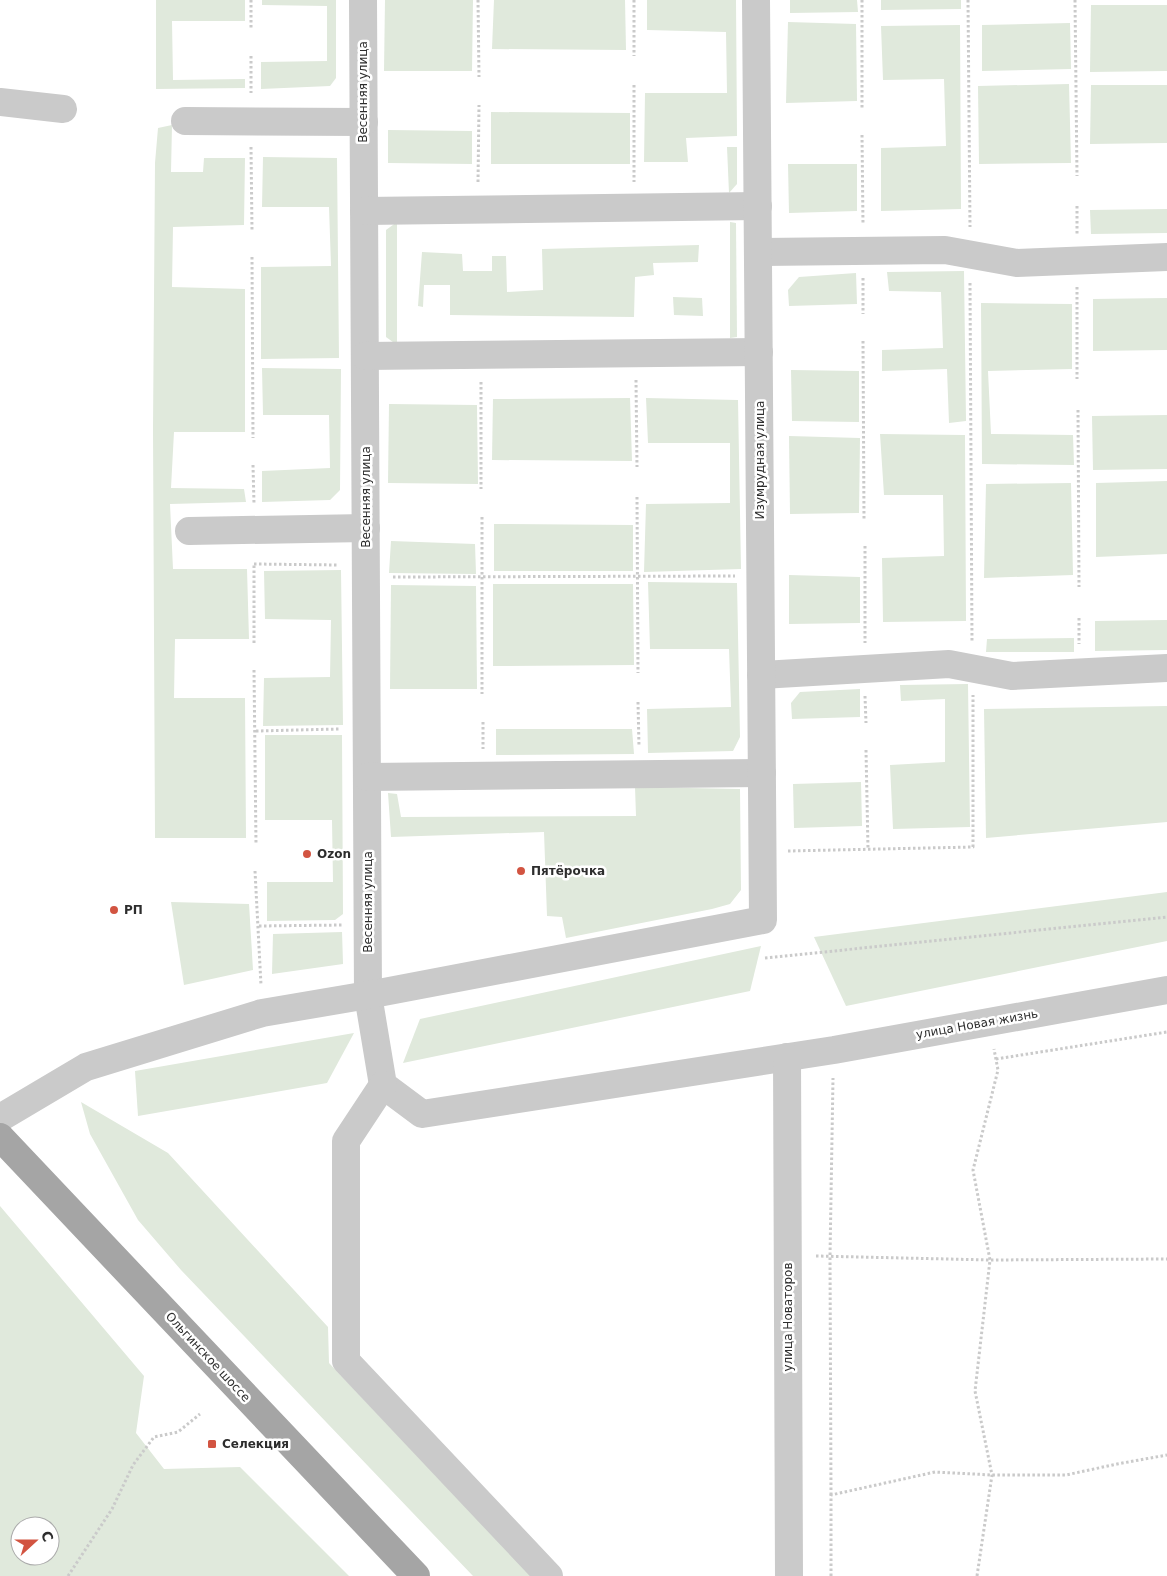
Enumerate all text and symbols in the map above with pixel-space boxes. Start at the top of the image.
street label: Весенняя улица [356,41,370,143]
street label: Изумрудная улица [753,401,767,519]
street label: Весенняя улица [359,446,373,548]
place label: Ozon [317,847,351,861]
marker: Ozon [301,848,313,860]
street label: Весенняя улица [361,851,375,953]
place label: Пятёрочка [531,864,605,878]
marker: Пятёрочка [515,865,527,877]
place label: РП [124,903,143,917]
marker: РП [108,904,120,916]
street label: улица Новая жизнь [915,1006,1039,1042]
street label: улица Новаторов [781,1262,795,1372]
street label: Ольгинское шоссе [163,1309,253,1405]
place label: Селекция [222,1437,289,1451]
marker: Селекция [206,1438,218,1450]
north arrow [10,1516,60,1566]
text: С [38,1529,56,1544]

